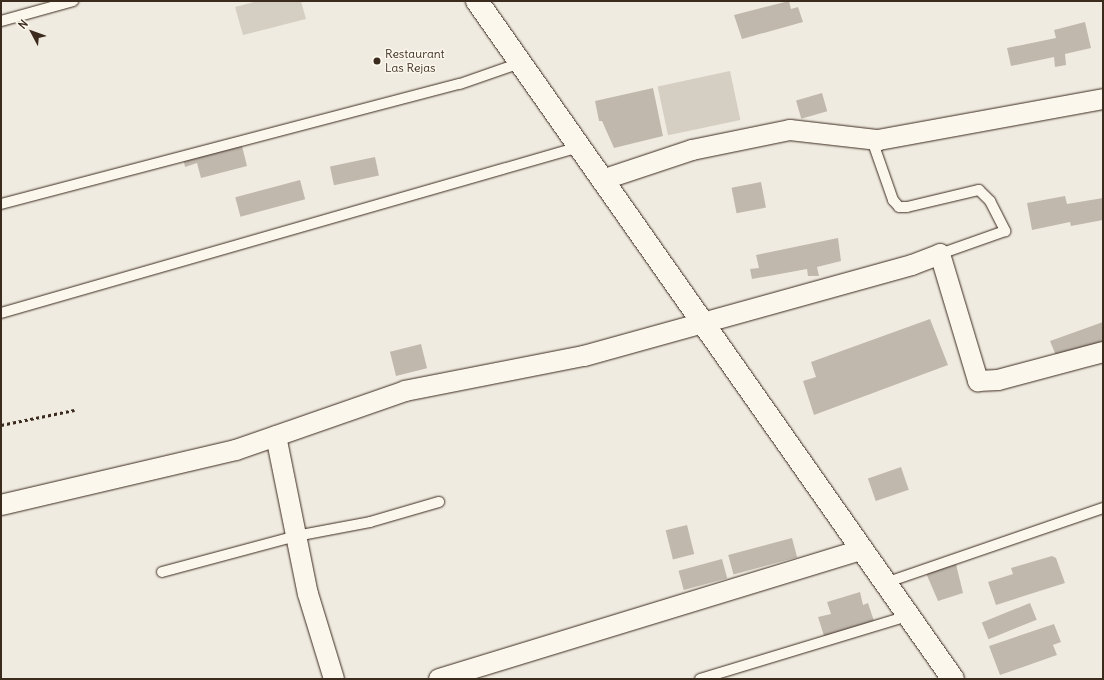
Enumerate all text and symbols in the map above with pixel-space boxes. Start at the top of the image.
north arrow [12,12,52,52]
text: N [15,17,31,32]
place label: Restaurant Las Rejas [385,47,445,75]
marker: Restaurant Las Rejas [372,56,382,66]

